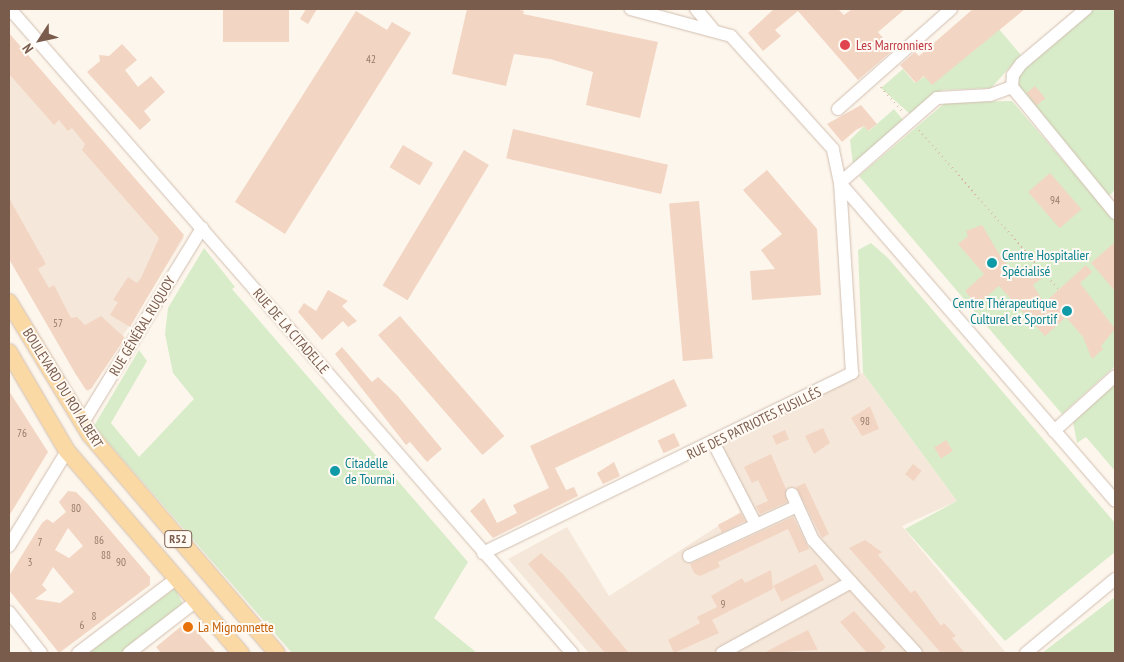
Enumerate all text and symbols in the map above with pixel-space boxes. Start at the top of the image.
north arrow [15,15,65,65]
place label: Les Marronniers [856,37,933,53]
marker: Les Marronniers [838,38,852,52]
text: N [18,40,37,57]
house number: 42 [366,52,376,66]
house number: 94 [1050,193,1060,207]
place label: Centre Hospitalier Spécialisé [1002,247,1089,280]
marker: Centre Hospitalier Spécialisé [986,257,998,269]
street label: RUE GÉNÉRAL RUQUOY [105,273,179,379]
street label: RUE DE LA CITADELLE [249,285,333,377]
place label: Centre Thérapeutique Culturel et Sportif [952,295,1057,328]
marker: Centre Thérapeutique Culturel et Sportif [1061,305,1073,317]
house number: 57 [53,316,63,330]
street label: BOULEVARD DU ROI ALBERT [19,325,107,451]
street label: RUE DES PATRIOTES FUSILLÉS [684,383,824,463]
house number: 98 [860,414,870,428]
house number: 76 [17,426,27,440]
place label: Citadelle de Tournai [345,455,395,488]
marker: Citadelle de Tournai [329,465,341,477]
house number: 80 [71,501,81,515]
road number: R52 [163,530,193,548]
house number: 86 [94,533,104,547]
house number: 7 [38,535,42,549]
house number: 88 [101,548,111,562]
house number: 3 [28,555,32,569]
house number: 90 [116,555,126,569]
house number: 9 [721,597,725,611]
house number: 8 [92,609,96,623]
house number: 6 [80,618,84,632]
place label: La Mignonnette [198,619,274,635]
marker: La Mignonnette [182,621,194,633]

